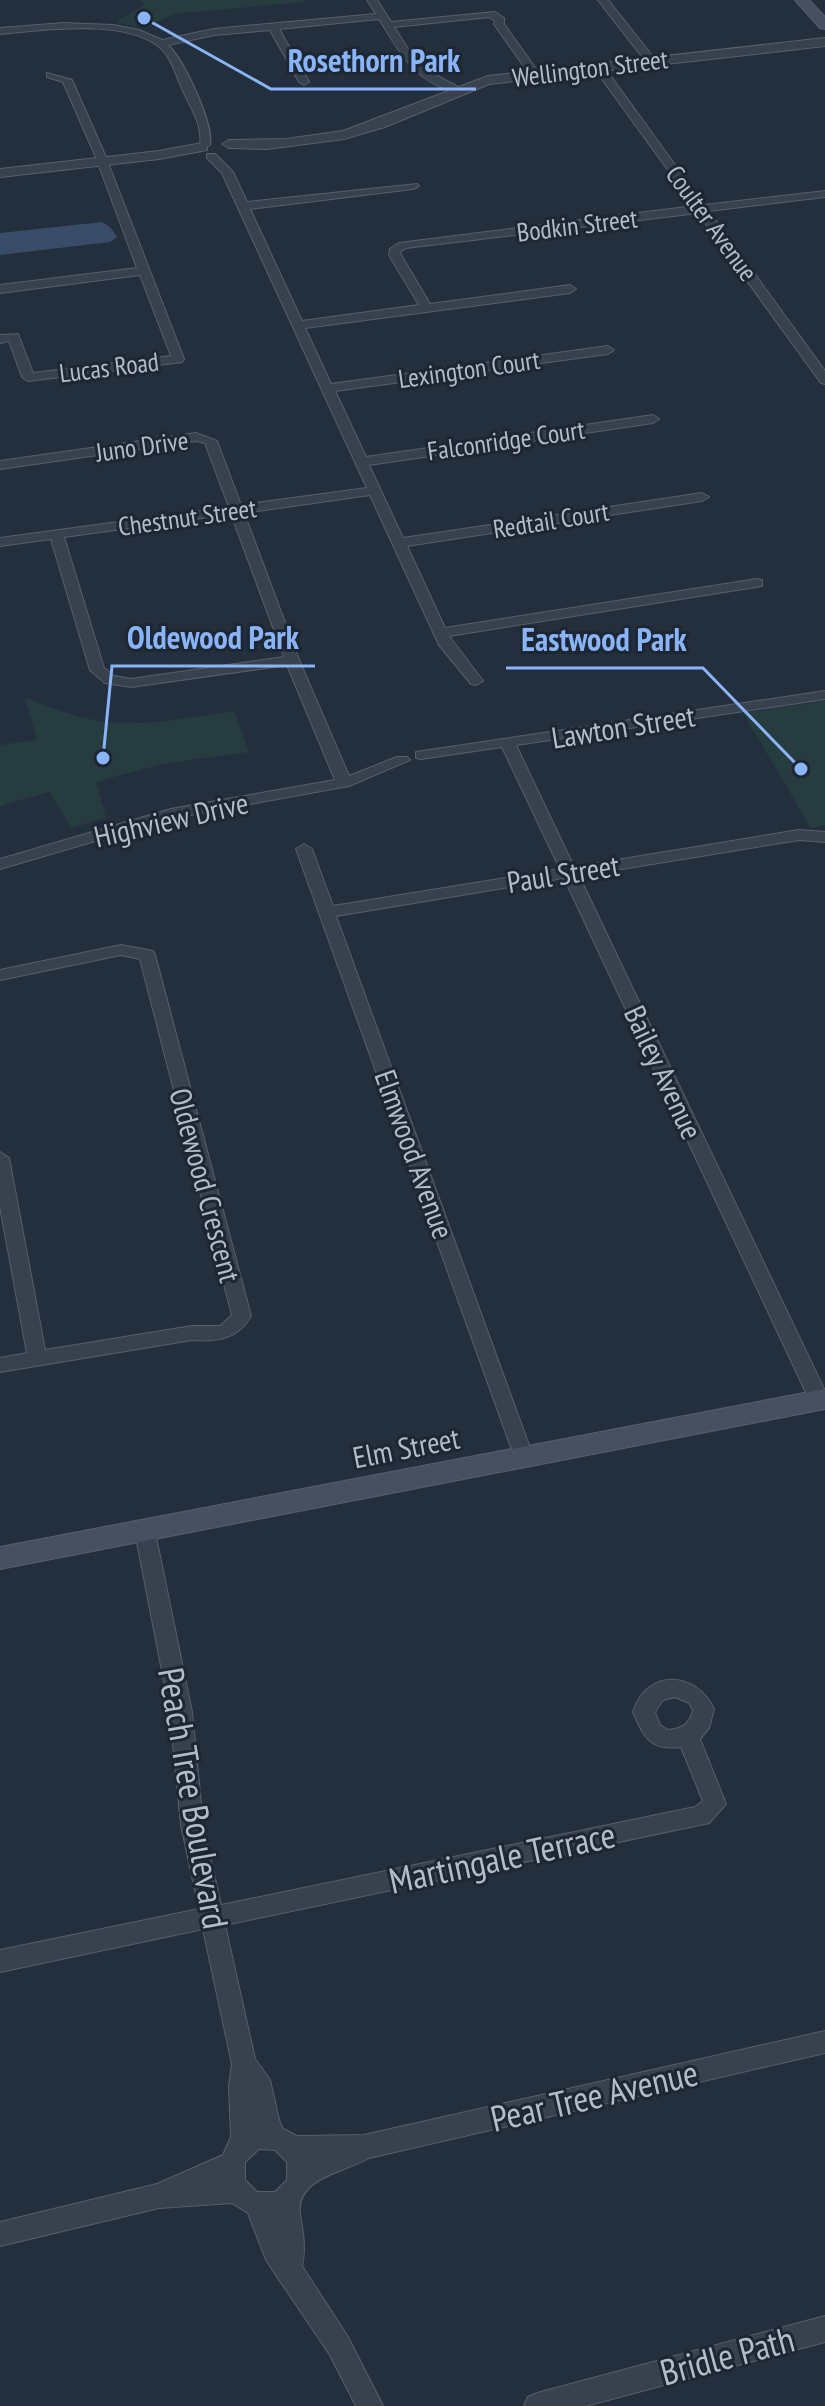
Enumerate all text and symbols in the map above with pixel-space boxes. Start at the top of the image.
callout: Rosethorn Park [271,33,476,89]
text: Rosethorn Park [288,39,461,81]
street label: Wellington Street [510,42,670,94]
street label: Coulter Avenue [659,159,765,287]
street label: Bodkin Street [515,201,639,249]
street label: Lexington Court [396,343,542,395]
street label: Lucas Road [57,345,161,389]
street label: Falconridge Court [425,413,587,467]
street label: Juno Drive [93,423,190,469]
street label: Chestnut Street [116,491,258,543]
street label: Redtail Court [491,495,611,545]
callout: Oldewood Park [112,610,315,666]
callout: Eastwood Park [506,612,703,668]
text: Oldewood Park [127,616,300,658]
text: Eastwood Park [521,618,688,660]
street label: Lawton Street [549,695,698,757]
street label: Highview Drive [90,782,252,856]
street label: Paul Street [504,845,623,901]
street label: Bailey Avenue [616,999,712,1145]
street label: Elmwood Avenue [366,1064,464,1244]
street label: Oldewood Crescent [161,1084,251,1287]
street label: Elm Street [349,1417,463,1476]
street label: Peach Tree Boulevard [148,1664,240,1932]
street label: Martingale Terrace [385,1810,619,1904]
street label: Pear Tree Avenue [486,2048,702,2142]
street label: Bridle Path [655,2315,799,2395]

